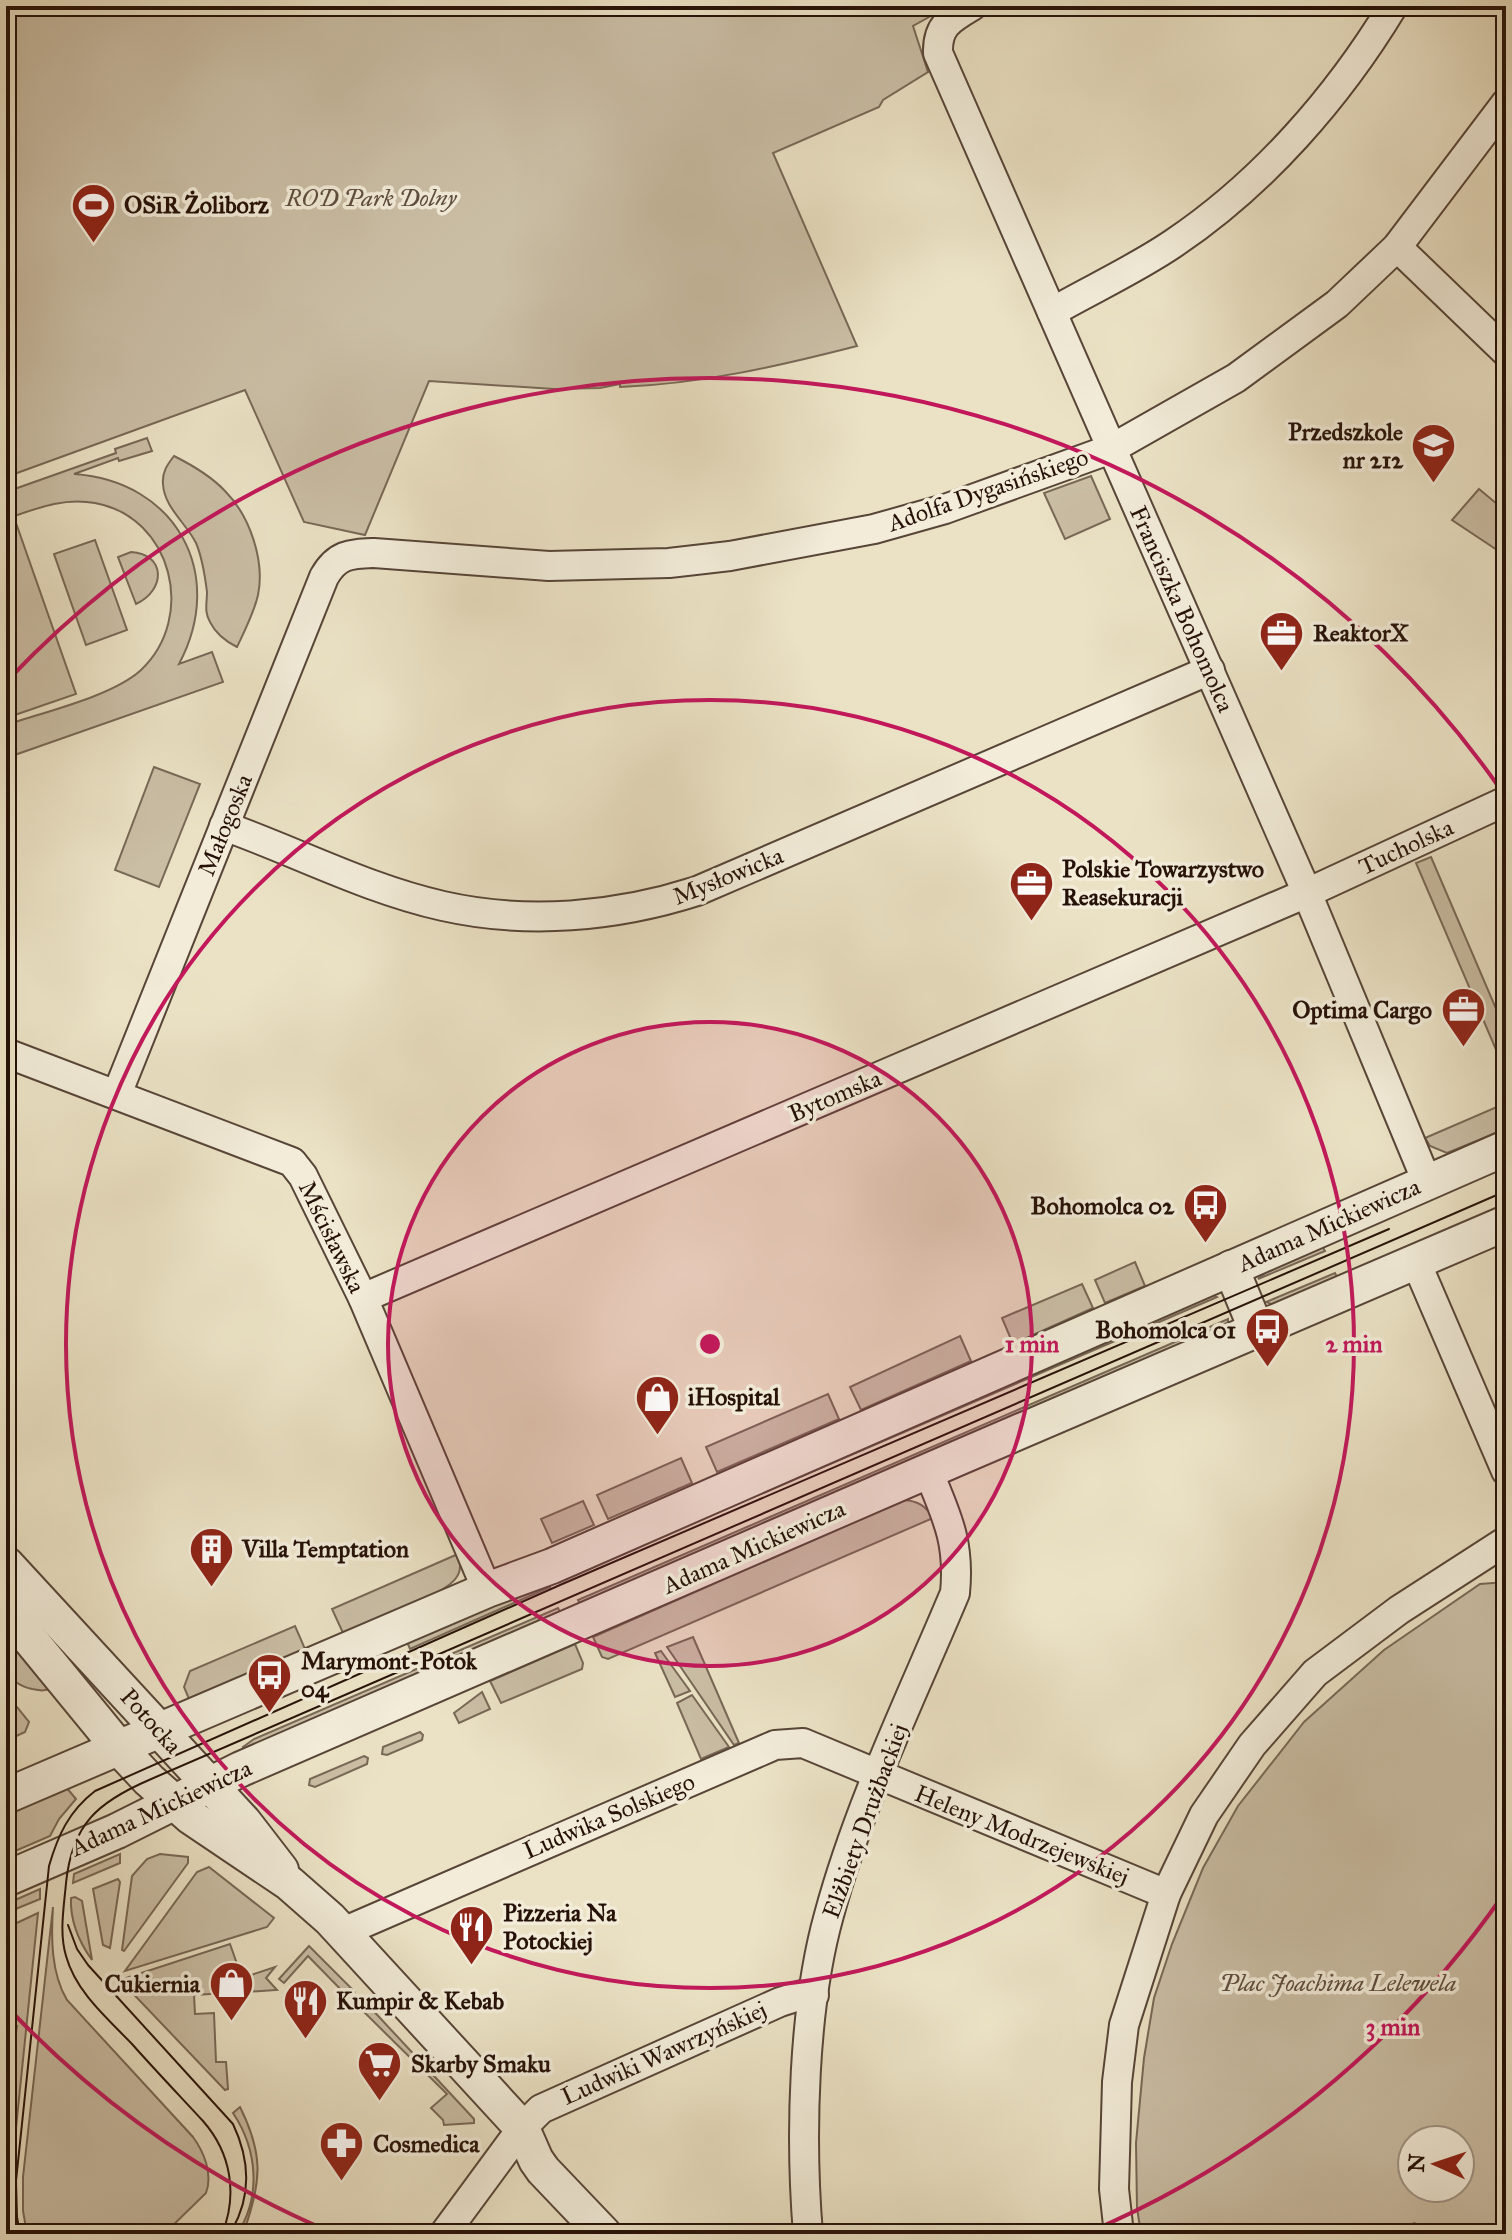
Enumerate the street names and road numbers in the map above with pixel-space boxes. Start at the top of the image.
street label: Adolfa Dygasińskiego [883,442,1092,539]
street label: Franciszka Bohomolca [1123,501,1241,718]
street label: Małogoska [191,769,259,880]
street label: Tucholska [1354,812,1459,882]
street label: Mysłowicka [668,840,788,912]
street label: Bytomska [784,1063,887,1129]
street label: Adama Mickiewicza [1232,1171,1426,1279]
street label: Mścisławska [292,1176,372,1299]
street label: Adama Mickiewicza [657,1493,851,1601]
street label: Potocka [114,1682,189,1761]
street label: Elżbiety Drużbackiej [816,1719,914,1923]
street label: Adama Mickiewicza [65,1753,257,1863]
street label: Ludwika Solskiego [519,1766,699,1866]
street label: Heleny Modrzejewskiej [910,1778,1134,1892]
street label: Ludwiki Wawrzyńskiej [557,1994,771,2112]

